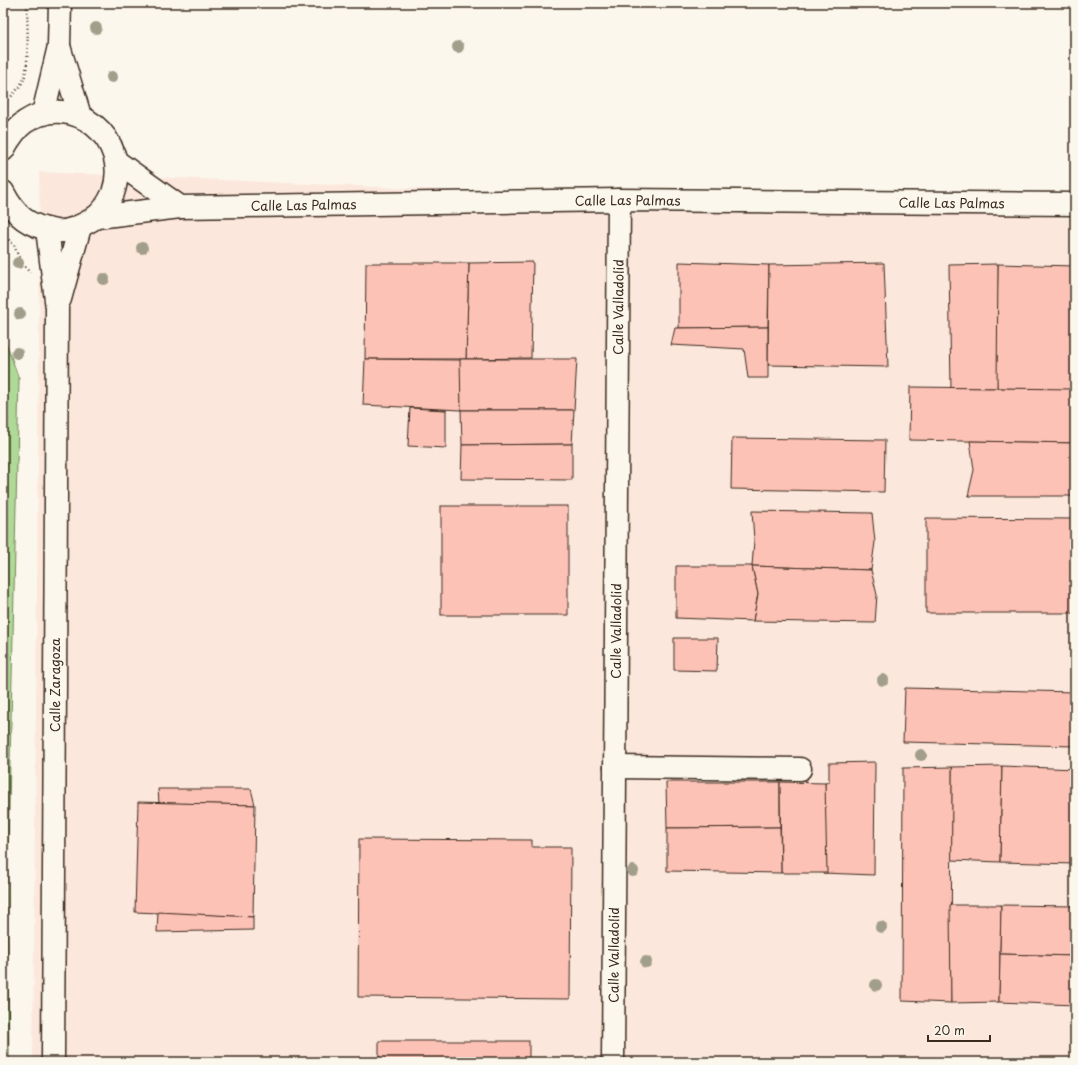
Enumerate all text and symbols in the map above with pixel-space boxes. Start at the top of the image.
street label: Calle Las Palmas [574,190,681,210]
street label: Calle Las Palmas [898,192,1005,212]
street label: Calle Las Palmas [250,194,357,215]
street label: Calle Valladolid [608,259,628,355]
street label: Calle Valladolid [606,583,625,679]
street label: Calle Zaragoza [45,637,64,732]
street label: Calle Valladolid [603,907,623,1003]
scale bar [928,1017,990,1043]
text: 20 m [934,1021,965,1039]

